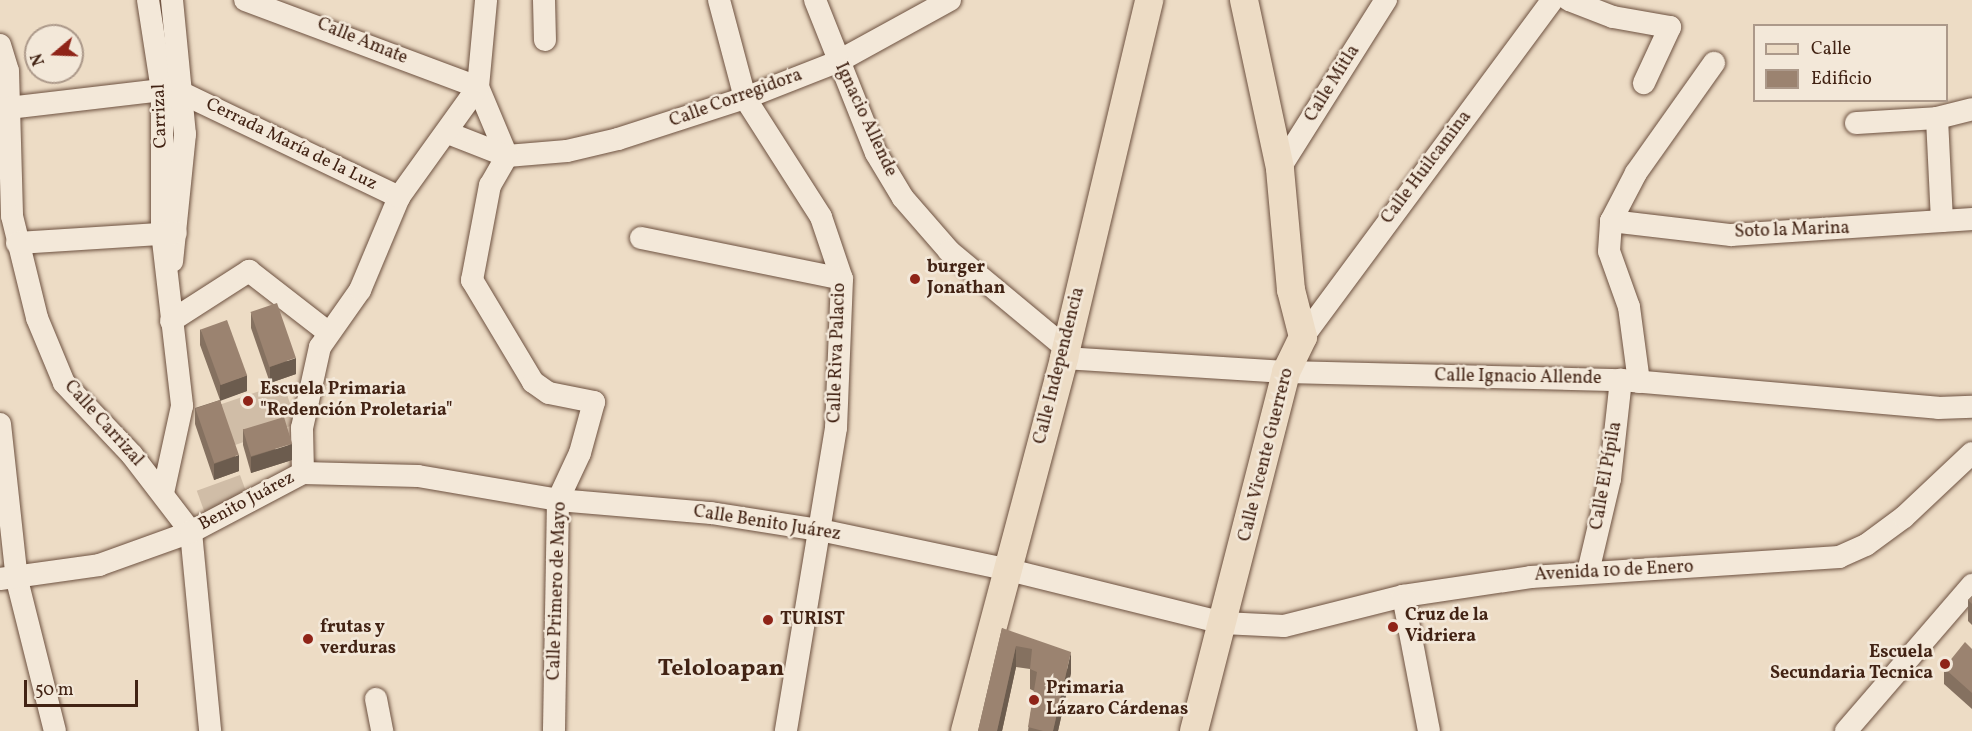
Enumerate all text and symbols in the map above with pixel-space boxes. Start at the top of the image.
street label: Calle Amate [314,14,410,70]
north arrow [24,24,84,84]
legend [1753,24,1948,102]
text: Calle [1811,37,1851,62]
street label: Calle Mitla [1301,42,1365,126]
text: N [27,50,51,68]
street label: Ignacio Allende [829,60,901,180]
street label: Calle Corregidora [667,65,805,133]
text: Edificio [1811,67,1872,92]
street label: Carrizal [149,83,173,149]
street label: Cerrada María de la Luz [202,94,380,196]
street label: Calle Huilcamina [1377,107,1477,229]
street label: Soto la Marina [1734,218,1850,244]
place label: burger Jonathan [927,258,1005,300]
marker: burger Jonathan [908,272,922,286]
street label: Calle Riva Palacio [825,283,851,423]
street label: Calle Independencia [1030,285,1090,447]
street label: Calle Vicente Guerrero [1235,366,1299,544]
street label: Calle Ignacio Allende [1434,366,1602,390]
street label: Calle Carrizal [59,377,147,471]
place label: Escuela Primaria "Redención Proletaria" [260,380,453,422]
marker: Escuela Primaria "Redención Proletaria" [241,394,255,408]
street label: Calle El Pípila [1587,420,1627,532]
street label: Benito Juárez [195,468,299,536]
street label: Calle Primero de Mayo [544,501,572,681]
street label: Calle Benito Juárez [692,502,842,546]
street label: Avenida 10 de Enero [1534,557,1694,587]
place label: Cruz de la Vidriera [1405,606,1489,648]
place label: TURIST [780,609,845,631]
marker: TURIST [761,613,775,627]
place label: frutas y verduras [320,618,396,660]
marker: Cruz de la Vidriera [1386,620,1400,634]
marker: frutas y verduras [301,632,315,646]
place label: Escuela Secundaria Tecnica [1770,643,1933,686]
district label: Teloloapan [658,656,784,684]
marker: Escuela Secundaria Tecnica [1938,657,1952,671]
scale bar [27,668,141,706]
text: 50 m [35,678,74,703]
place label: Primaria Lázaro Cárdenas [1046,679,1188,722]
marker: Primaria Lázaro Cárdenas [1027,693,1041,707]

